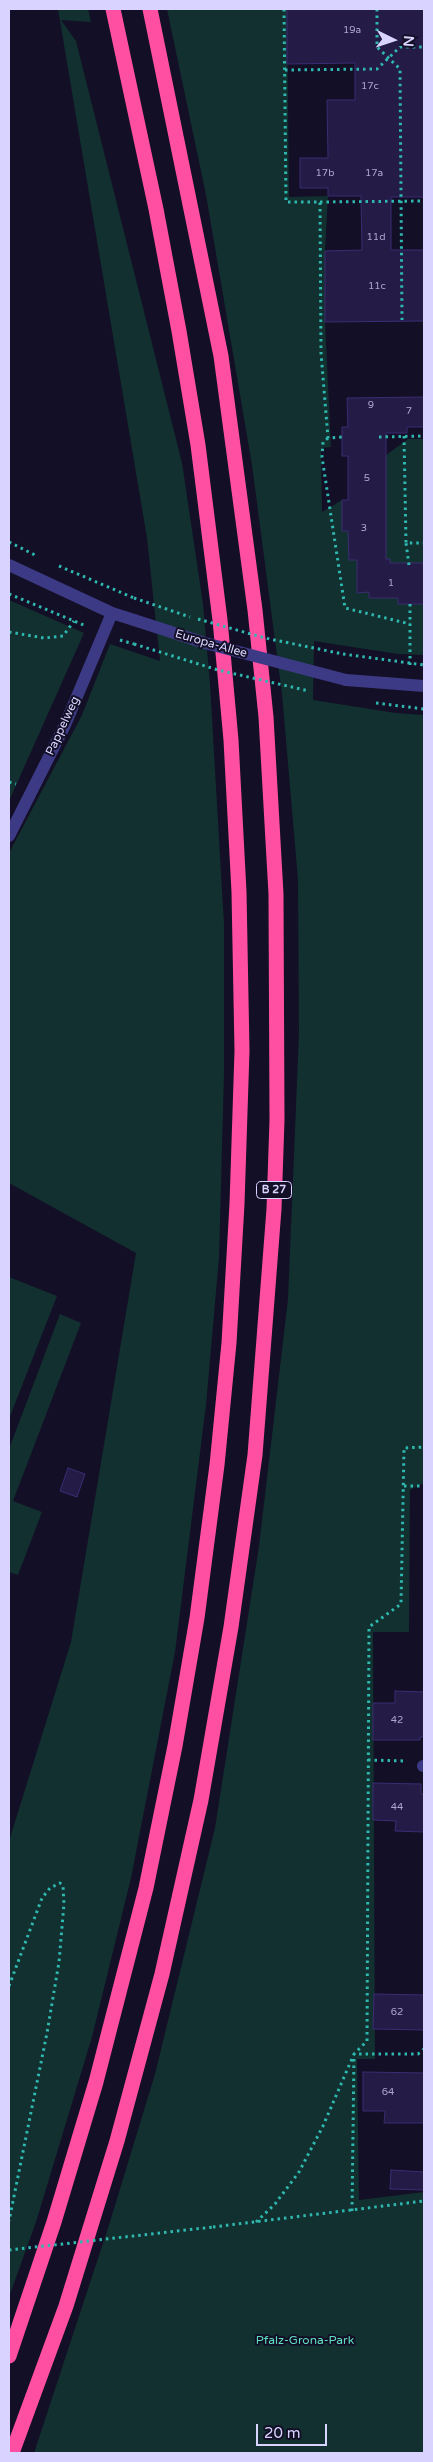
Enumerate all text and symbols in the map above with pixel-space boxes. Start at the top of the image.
north arrow [368,15,418,65]
house number: 19a [343,24,361,36]
text: N [400,35,417,47]
house number: 17c [361,80,379,92]
house number: 17b [316,167,334,179]
house number: 17a [365,167,383,179]
house number: 11d [367,231,385,243]
house number: 11c [368,280,386,292]
house number: 9 [368,399,374,411]
house number: 7 [406,405,412,417]
house number: 5 [364,472,370,484]
house number: 3 [361,522,367,534]
house number: 1 [388,577,394,589]
street label: Europa-Allee [173,627,249,661]
street label: Pappelweg [43,694,83,758]
road number: B 27 [256,1182,292,1198]
house number: 42 [391,1714,403,1726]
house number: 44 [391,1801,403,1813]
house number: 62 [391,2006,403,2018]
house number: 64 [382,2086,394,2098]
park label: Pfalz-Grona-Park [256,2334,354,2348]
scale bar [258,2414,329,2446]
text: 20 m [264,2424,301,2442]

